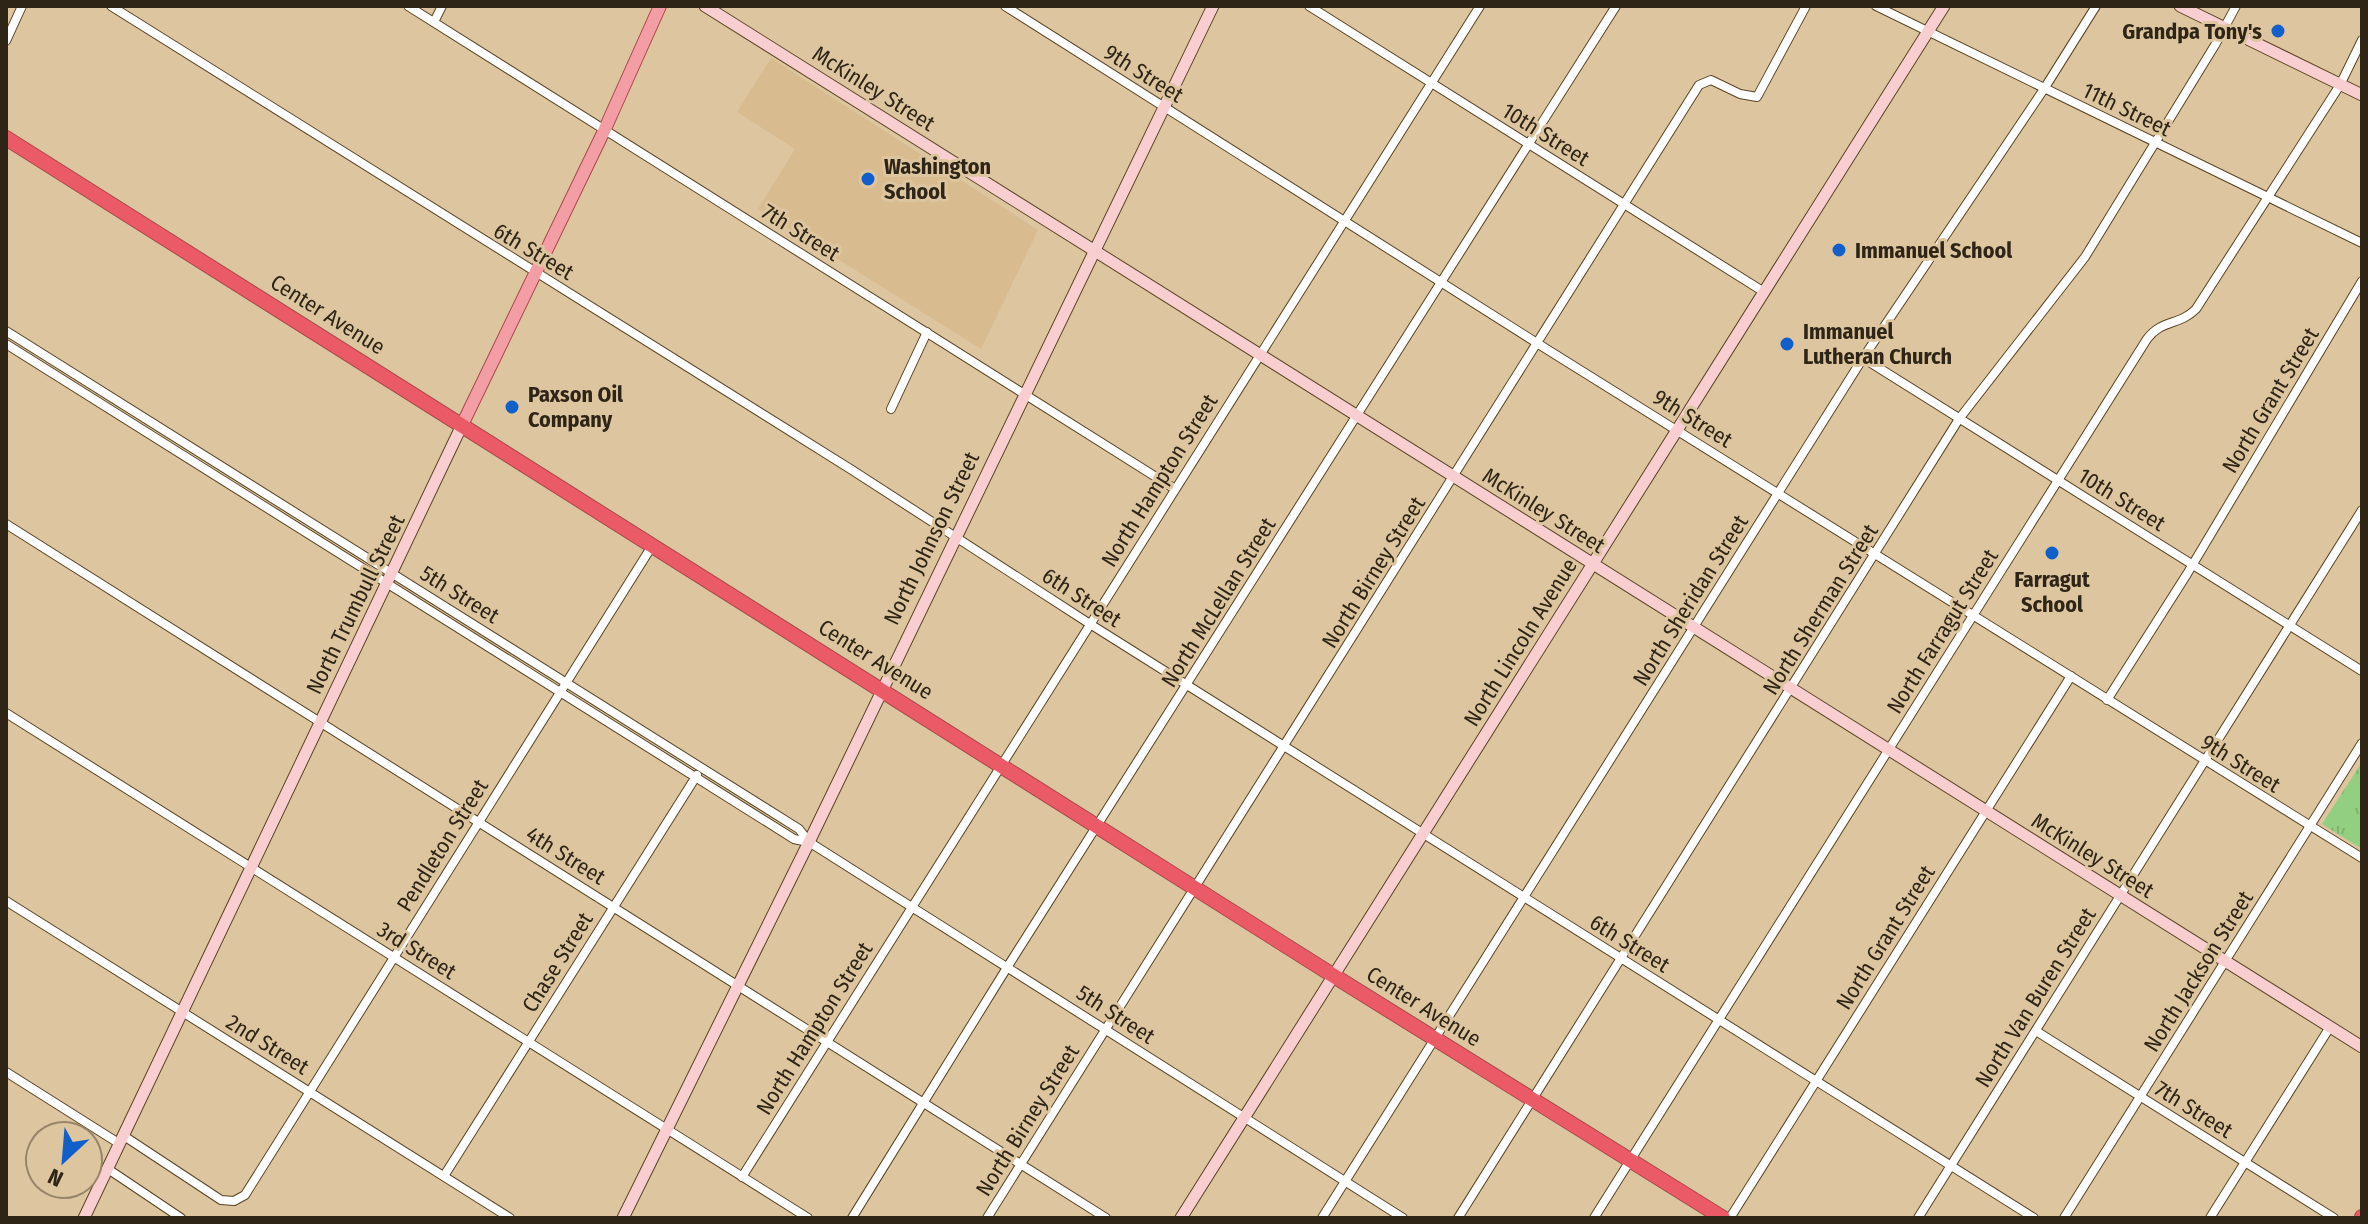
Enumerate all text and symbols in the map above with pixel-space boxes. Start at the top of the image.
place label: Grandpa Tony's [2122,18,2262,45]
marker: Grandpa Tony's [2269,22,2287,40]
street label: 9th Street [1099,38,1189,109]
street label: McKinley Street [807,40,941,137]
street label: 11th Street [2078,77,2176,143]
street label: 10th Street [1497,97,1595,172]
place label: Washington School [884,153,991,205]
marker: Washington School [859,170,877,188]
street label: 7th Street [757,198,845,267]
street label: 6th Street [489,217,580,286]
place label: Immanuel School [1855,237,2013,264]
marker: Immanuel School [1830,241,1848,259]
street label: Center Avenue [266,269,390,360]
place label: Immanuel Lutheran Church [1803,318,1952,370]
street label: North Grant Street [2216,322,2325,478]
marker: Immanuel Lutheran Church [1778,335,1796,353]
place label: Paxson Oil Company [528,381,624,433]
street label: 9th Street [1648,383,1738,454]
street label: North Hampton Street [1095,388,1224,572]
marker: Paxson Oil Company [503,398,521,416]
street label: North Johnson Street [878,447,985,629]
street label: McKinley Street [1477,462,1611,559]
street label: 10th Street [2073,462,2171,537]
street label: North Birney Street [1316,491,1431,653]
street label: North Trumbull Street [300,509,411,698]
street label: North Sheridan Street [1627,509,1754,691]
street label: North McLellan Street [1155,512,1282,692]
street label: North Sherman Street [1757,518,1884,700]
street label: North Farragut Street [1881,543,2004,719]
marker: Farragut School [2043,544,2061,562]
street label: North Lincoln Avenue [1458,553,1583,731]
street label: 5th Street [415,560,505,630]
street label: 6th Street [1037,562,1127,633]
place label: Farragut School [2014,566,2090,618]
street label: Center Avenue [814,614,938,705]
street label: 9th Street [2196,728,2286,799]
street label: Pendleton Street [391,773,494,916]
street label: McKinley Street [2026,807,2160,904]
street label: 4th Street [521,820,611,891]
street label: North Grant Street [1830,859,1941,1014]
street label: North Jackson Street [2138,885,2259,1057]
street label: North Van Buren Street [1969,902,2102,1092]
street label: Chase Street [516,907,599,1017]
street label: 6th Street [1585,908,1675,979]
street label: 3rd Street [372,916,462,986]
street label: North Hampton Street [750,936,879,1120]
street label: Center Avenue [1362,961,1486,1052]
street label: 5th Street [1071,979,1161,1050]
street label: 2nd Street [221,1009,315,1081]
street label: North Birney Street [970,1039,1085,1201]
street label: 7th Street [2150,1075,2238,1144]
north arrow [24,1120,104,1200]
text: N [44,1163,67,1193]

